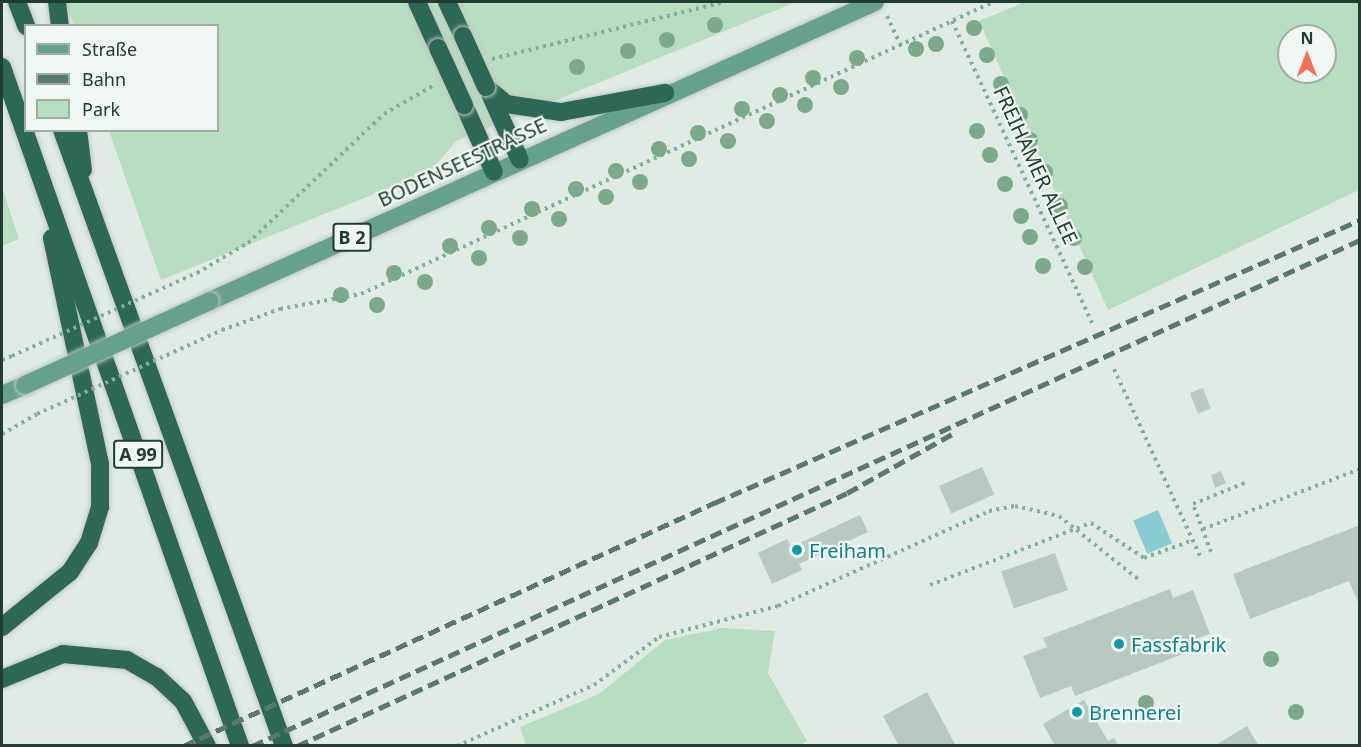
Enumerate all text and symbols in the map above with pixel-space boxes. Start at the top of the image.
legend [24,24,219,132]
north arrow [1277,24,1337,84]
text: N [1300,27,1314,49]
text: Straße [82,37,137,61]
text: Bahn [82,67,126,91]
street label: FREIHAMER ALLEE [989,82,1083,248]
text: Park [82,97,120,121]
street label: BODENSEESTRASSE [374,112,550,212]
road number: B 2 [332,222,372,252]
road number: A 99 [112,439,164,469]
place label: Freiham [809,538,886,562]
marker: Freiham [790,543,804,557]
place label: Fassfabrik [1131,632,1226,656]
marker: Fassfabrik [1112,637,1126,651]
place label: Brennerei [1089,700,1181,724]
marker: Brennerei [1070,705,1084,719]

